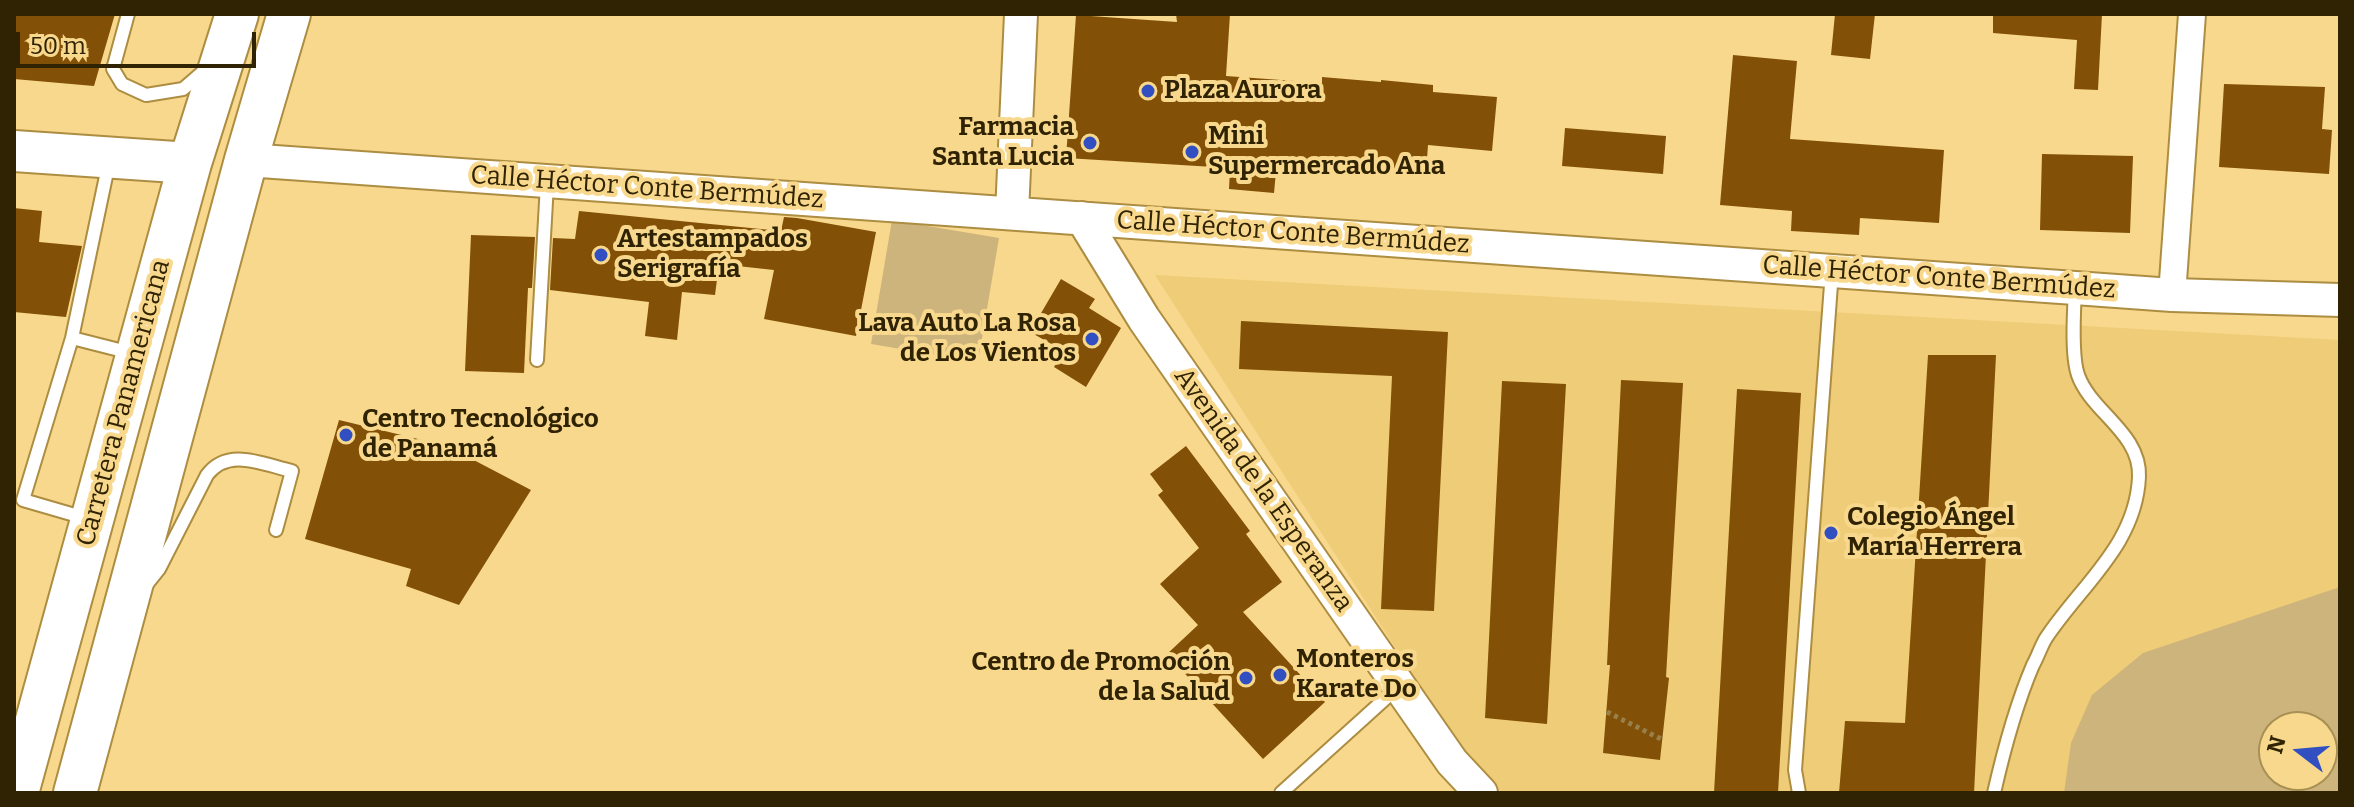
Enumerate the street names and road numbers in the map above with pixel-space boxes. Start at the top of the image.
street label: Calle Héctor Conte Bermúdez [469,160,825,216]
street label: Calle Héctor Conte Bermúdez [1115,205,1471,261]
street label: Calle Héctor Conte Bermúdez [1761,250,2117,306]
street label: Carretera Panamericana [71,256,177,550]
street label: Avenida de la Esperanza [1167,362,1359,618]

